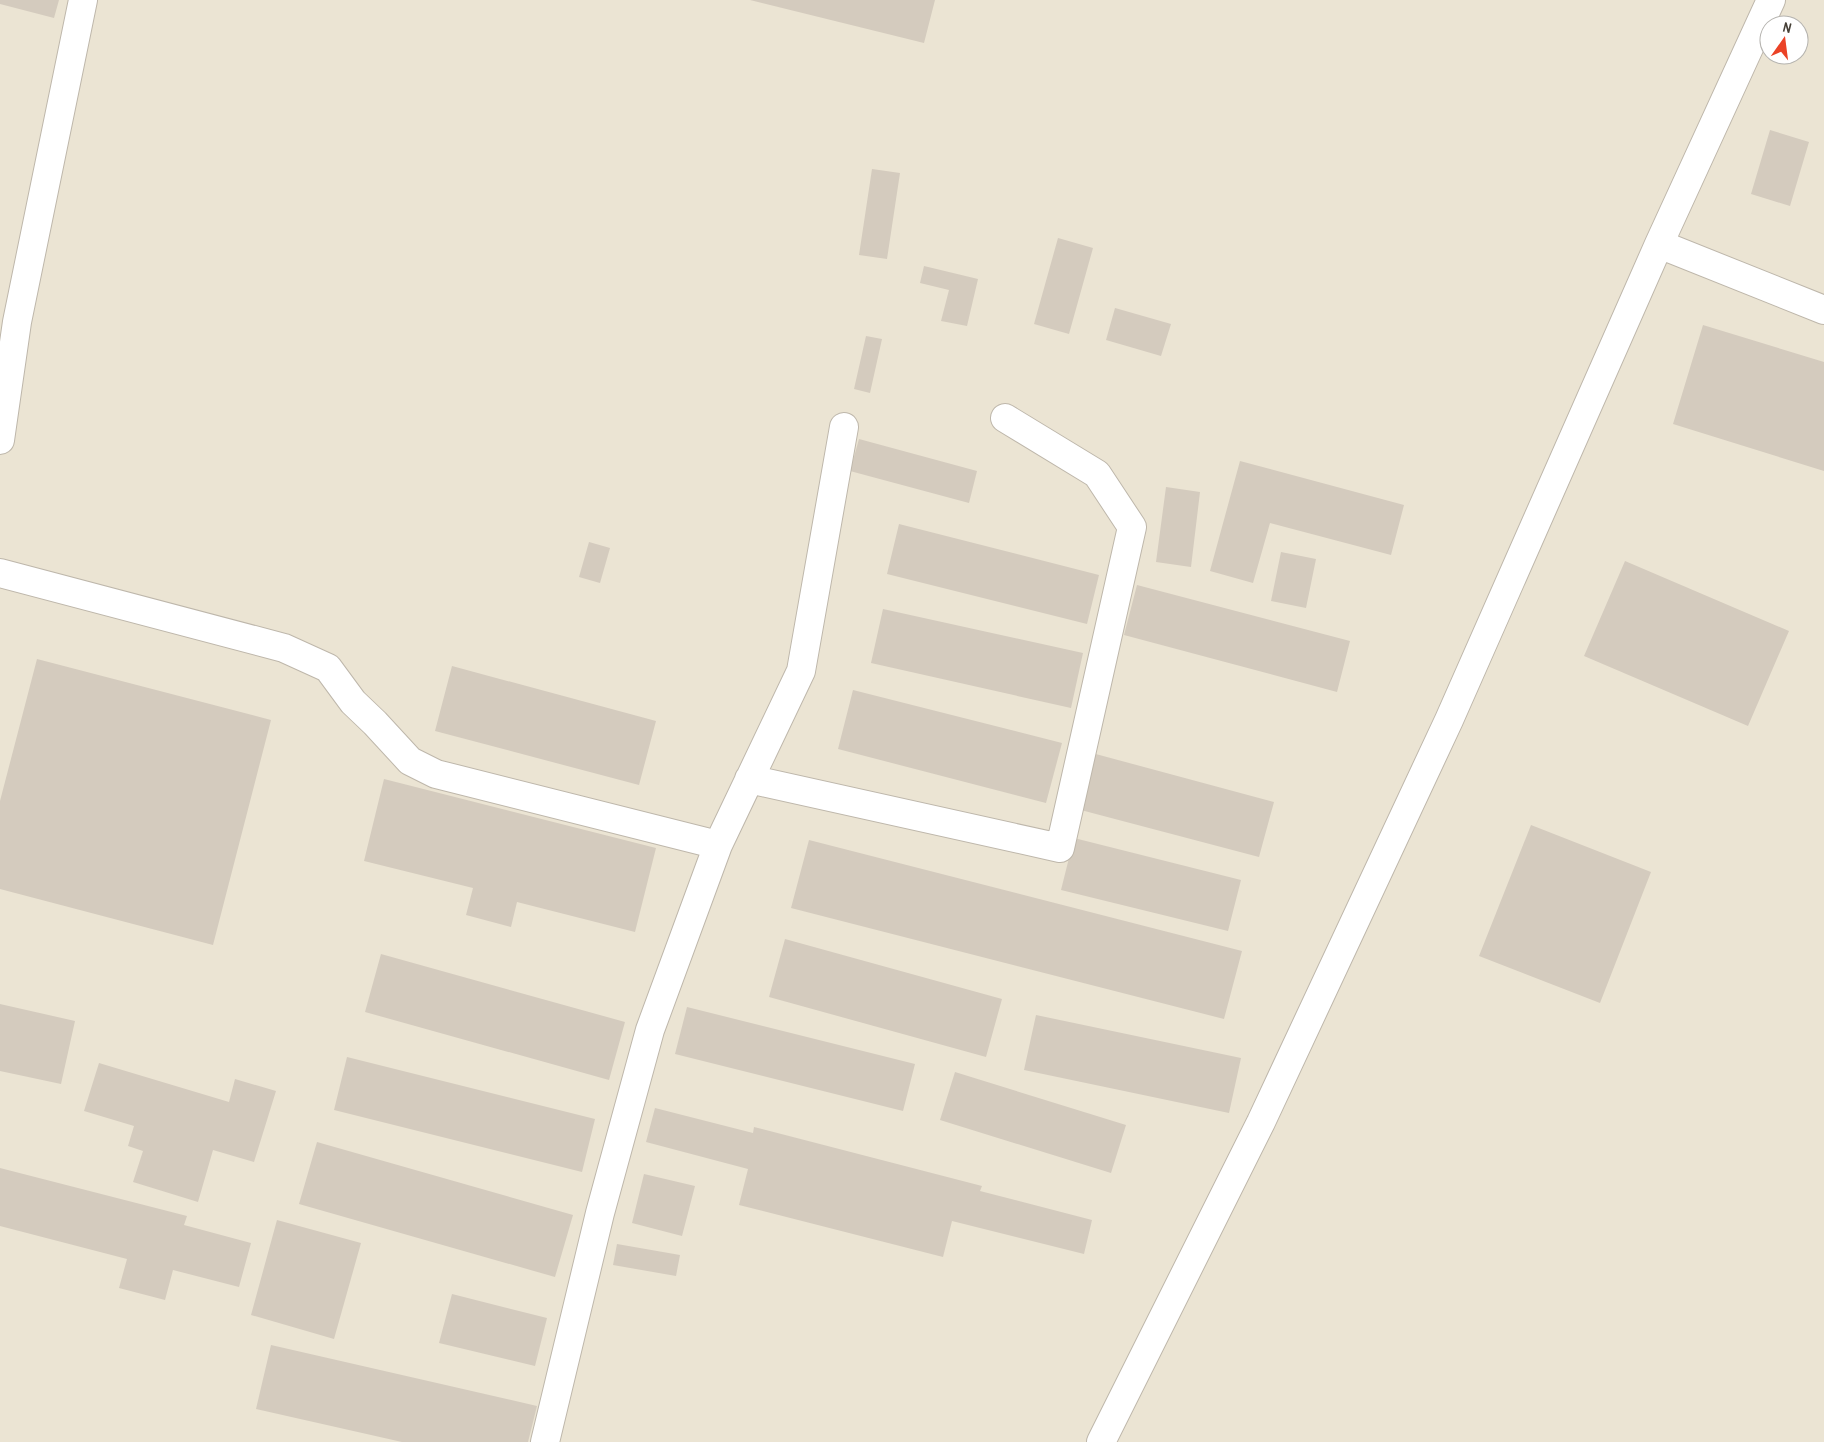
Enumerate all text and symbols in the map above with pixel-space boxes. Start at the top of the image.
north arrow [1759,15,1809,65]
text: N [1781,18,1793,37]

